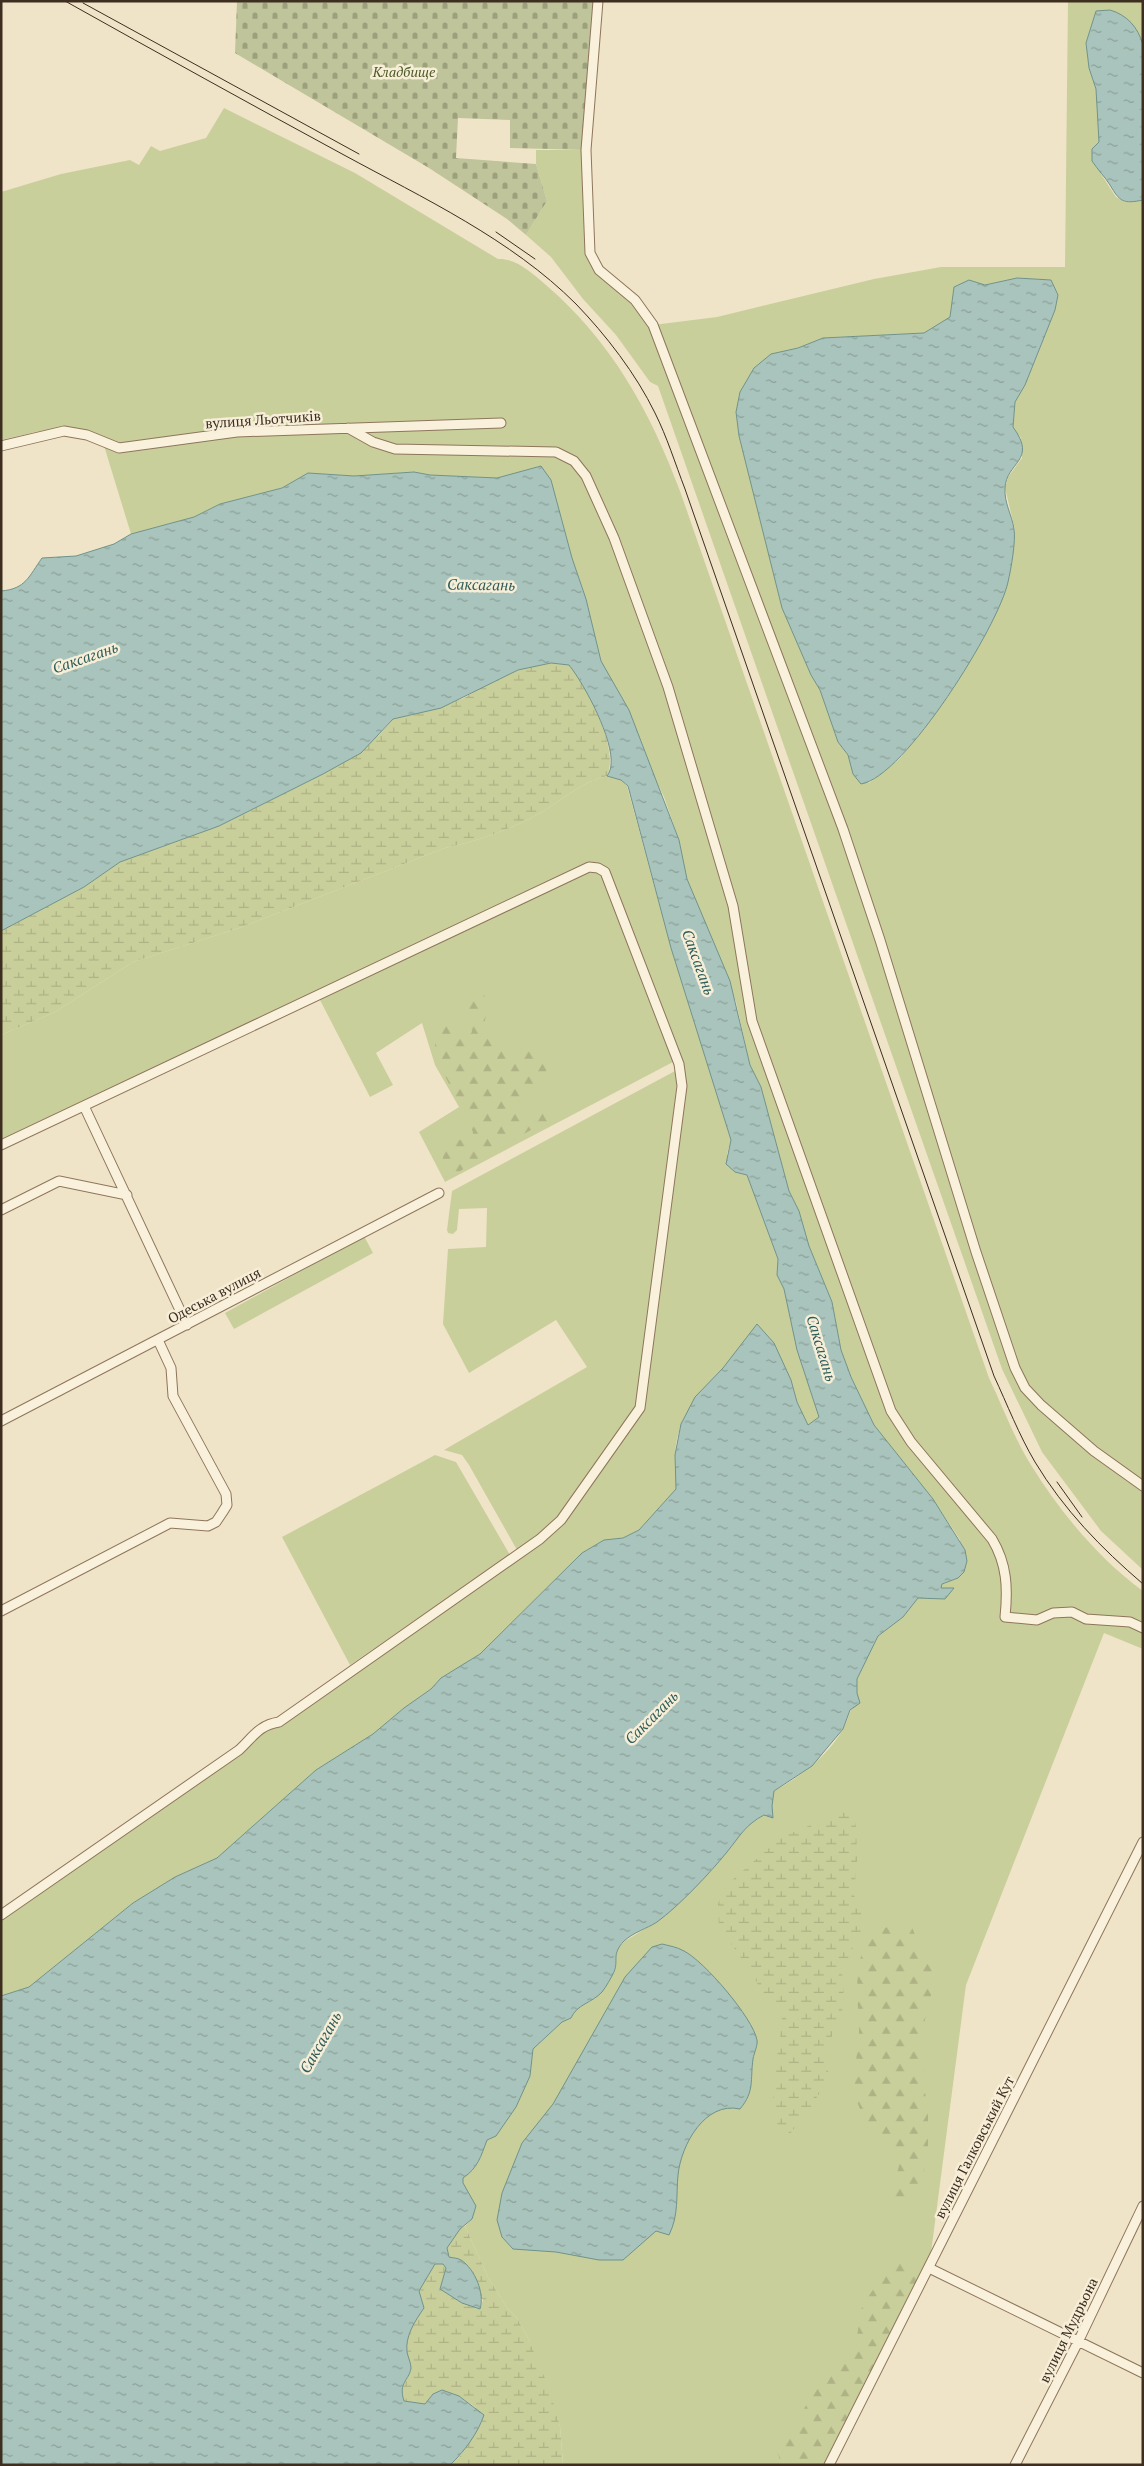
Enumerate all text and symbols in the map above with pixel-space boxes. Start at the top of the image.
park label: Кладбище [372,62,436,81]
street label: вулиця Льотчиків [205,405,321,433]
water label: Саксагань [447,573,516,595]
water label: Саксагань [50,636,121,678]
water label: Саксагань [678,927,720,998]
street label: Одеська вулиця [164,1262,264,1328]
water label: Саксагань [802,1313,842,1384]
water label: Саксагань [620,1686,682,1748]
water label: Саксагань [294,2007,346,2076]
street label: вулиця Галковський Кут [930,2072,1018,2222]
street label: вулиця Мудрьона [1034,2274,1102,2386]

